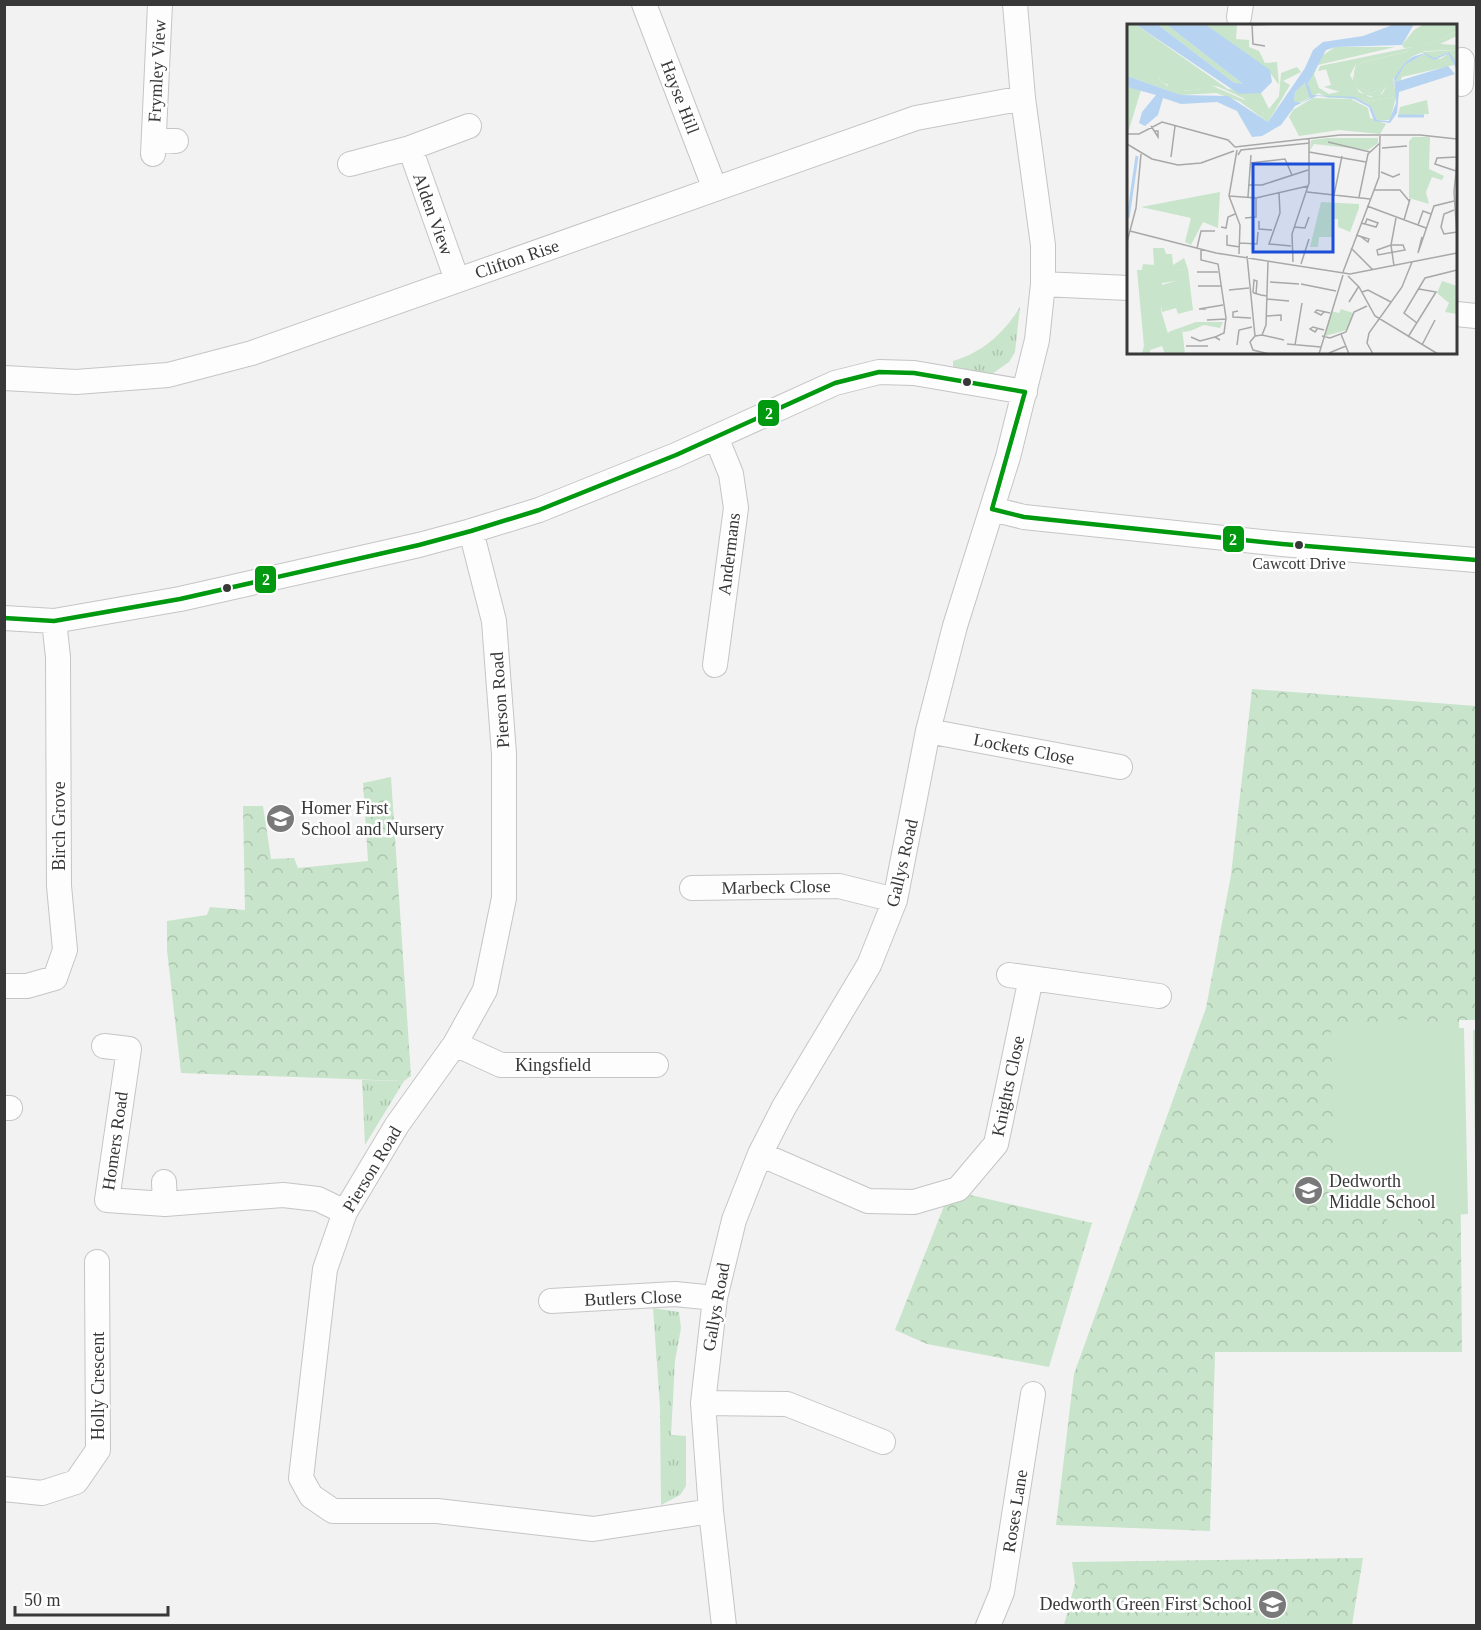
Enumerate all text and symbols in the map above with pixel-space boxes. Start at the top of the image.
street label: Frymley View [144,19,170,123]
inset map [1127,24,1457,354]
street label: Hayse Hill [657,57,703,137]
street label: Alden View [409,170,457,258]
street label: Clifton Rise [472,235,562,283]
unlabelled marker [961,376,973,388]
line badge: 2 [757,399,780,427]
text: 2 [765,405,773,422]
street label: Andermans [714,512,744,596]
line badge: 2 [1222,525,1245,553]
text: 2 [1229,531,1237,548]
marker: Cawcott Drive [1293,539,1305,551]
place label: Cawcott Drive [1252,555,1346,572]
line badge: 2 [254,565,277,594]
text: 2 [262,571,270,588]
unlabelled marker [221,582,233,594]
street label: Pierson Road [487,651,513,749]
street label: Lockets Close [972,729,1076,769]
street label: Birch Grove [49,781,69,871]
place label: Homer First School and Nursery [301,798,444,839]
school or university icon: Homer First School and Nursery [264,802,296,834]
street label: Gallys Road [882,817,922,909]
street label: Marbeck Close [721,876,831,898]
street label: Knights Close [988,1034,1028,1138]
street label: Kingsfield [515,1055,591,1075]
street label: Homers Road [98,1090,132,1192]
street label: Pierson Road [339,1122,405,1216]
place label: Dedworth Middle School [1329,1171,1436,1212]
school or university icon: Dedworth Middle School [1292,1175,1324,1207]
street label: Gallys Road [698,1261,734,1353]
street label: Butlers Close [584,1286,682,1310]
street label: Holly Crescent [88,1332,108,1440]
street label: Roses Lane [999,1468,1031,1554]
scale bar [15,1579,168,1617]
school or university icon: Dedworth Green First School [1257,1588,1289,1620]
text: 50 m [24,1590,61,1610]
place label: Dedworth Green First School [1040,1594,1252,1614]

